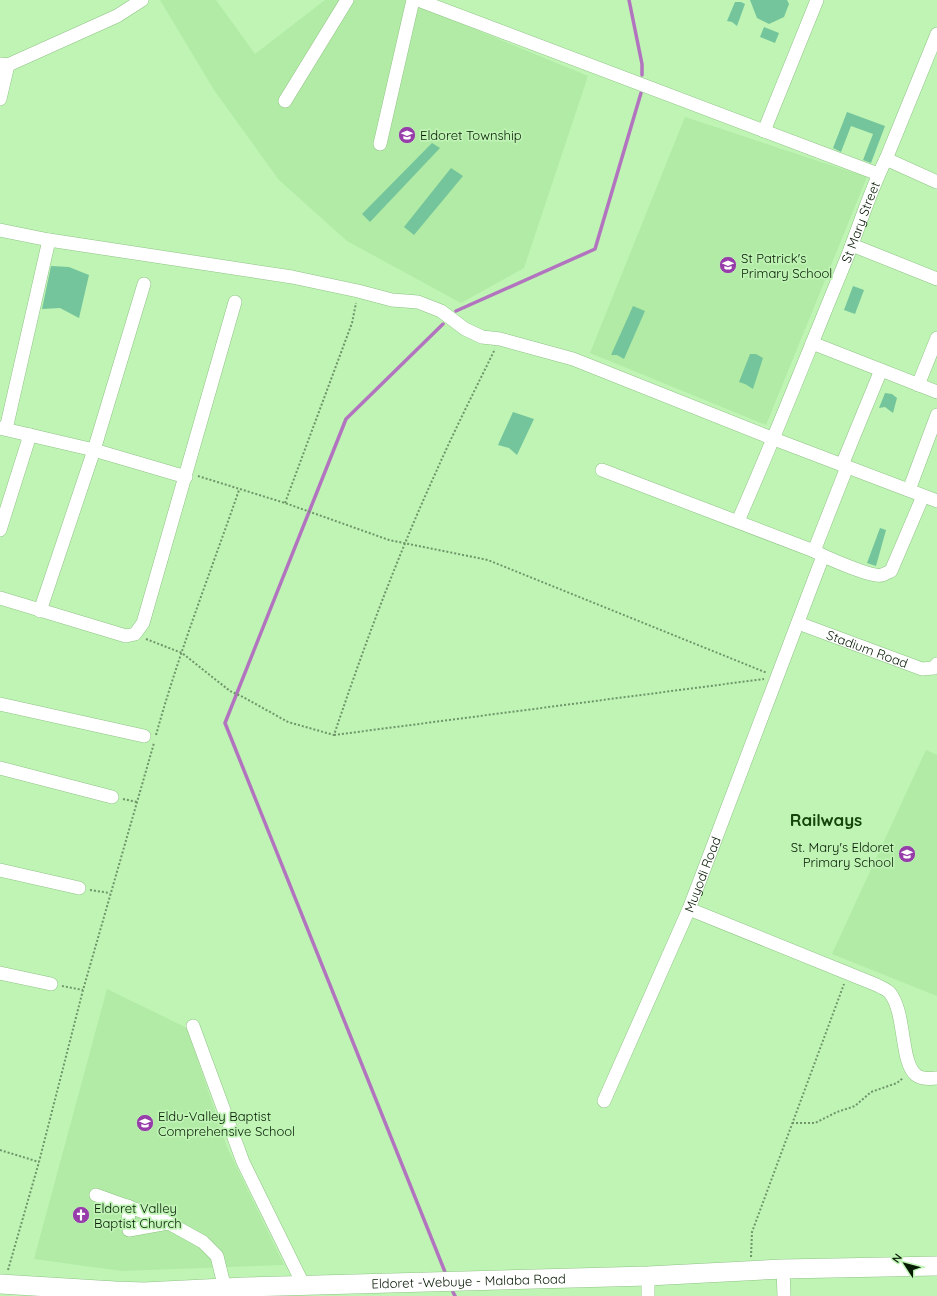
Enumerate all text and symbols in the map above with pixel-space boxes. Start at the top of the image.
school or university icon: Eldoret Township [397,125,417,145]
place label: Eldoret Township [420,127,522,143]
street label: St Mary Street [838,179,883,265]
place label: St Patrick's Primary School [741,250,832,281]
school or university icon: St Patrick's Primary School [718,255,738,275]
street label: Stadium Road [825,626,910,671]
district label: Railways [790,809,862,830]
street label: Muyodi Road [680,834,724,915]
place label: St. Mary's Eldoret Primary School [791,839,894,870]
school or university icon: St. Mary's Eldoret Primary School [897,844,917,864]
place label: Eldu-Valley Baptist Comprehensive School [158,1108,295,1139]
school or university icon: Eldu-Valley Baptist Comprehensive School [135,1113,155,1133]
place label: Eldoret Valley Baptist Church [94,1200,182,1231]
church icon: Eldoret Valley Baptist Church [71,1205,91,1225]
north arrow [885,1244,925,1284]
text: N [889,1251,905,1266]
street label: Eldoret -Webuye - Malaba Road [371,1270,566,1292]

